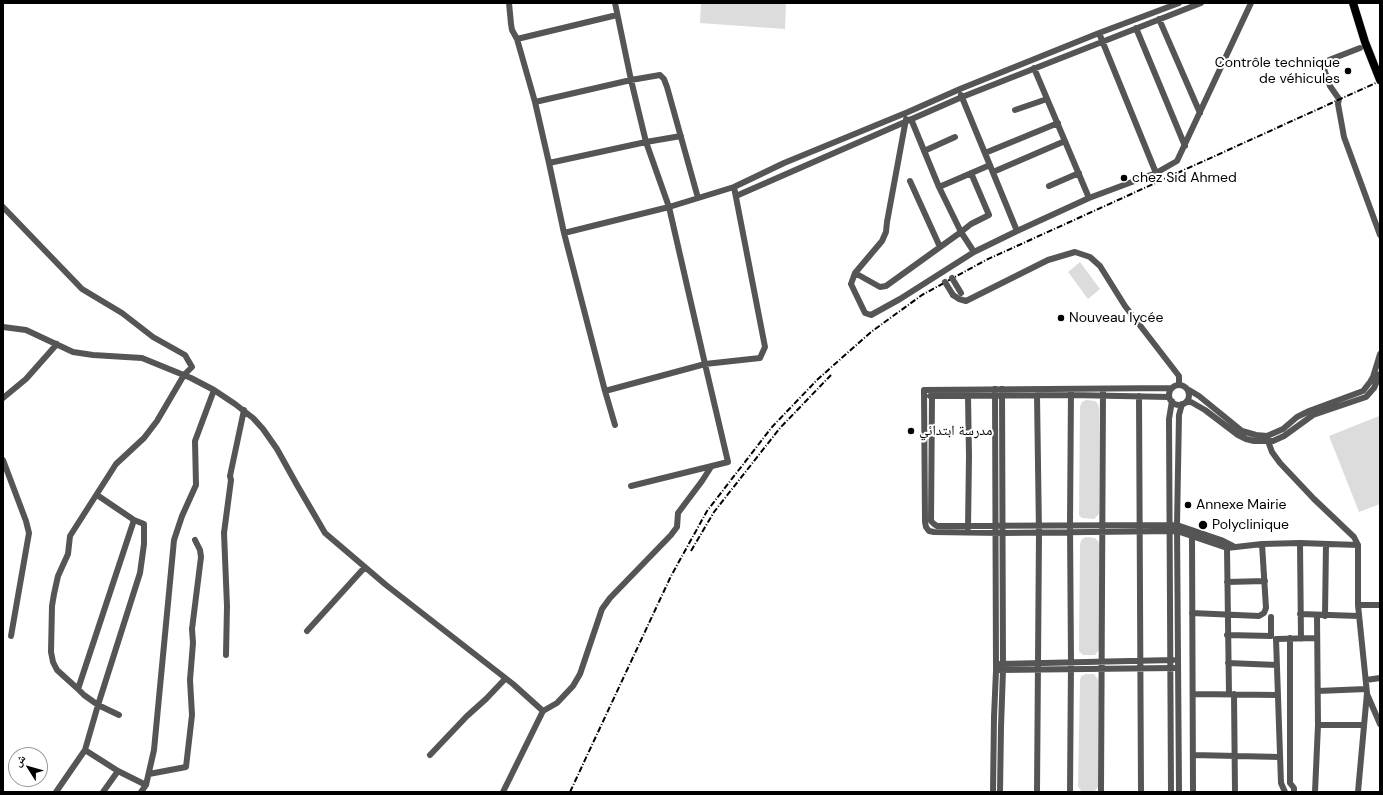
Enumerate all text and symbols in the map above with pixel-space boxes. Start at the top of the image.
place label: Contrôle technique de véhicules [1215,55,1340,88]
marker: Contrôle technique de véhicules [1343,66,1353,76]
place label: chez Sid Ahmed [1132,170,1237,186]
marker: chez Sid Ahmed [1119,173,1129,183]
place label: Nouveau lycée [1069,310,1163,326]
marker: Nouveau lycée [1056,313,1066,323]
place label: مدرسة ابتدائي [919,423,992,439]
marker: مدرسة ابتدائي [906,426,916,436]
place label: Annexe Mairie [1196,497,1287,513]
marker: Annexe Mairie [1183,500,1193,510]
place label: Polyclinique [1212,517,1289,533]
marker: Polyclinique [1197,519,1209,531]
north arrow [8,747,48,787]
text: ش [10,752,28,769]

